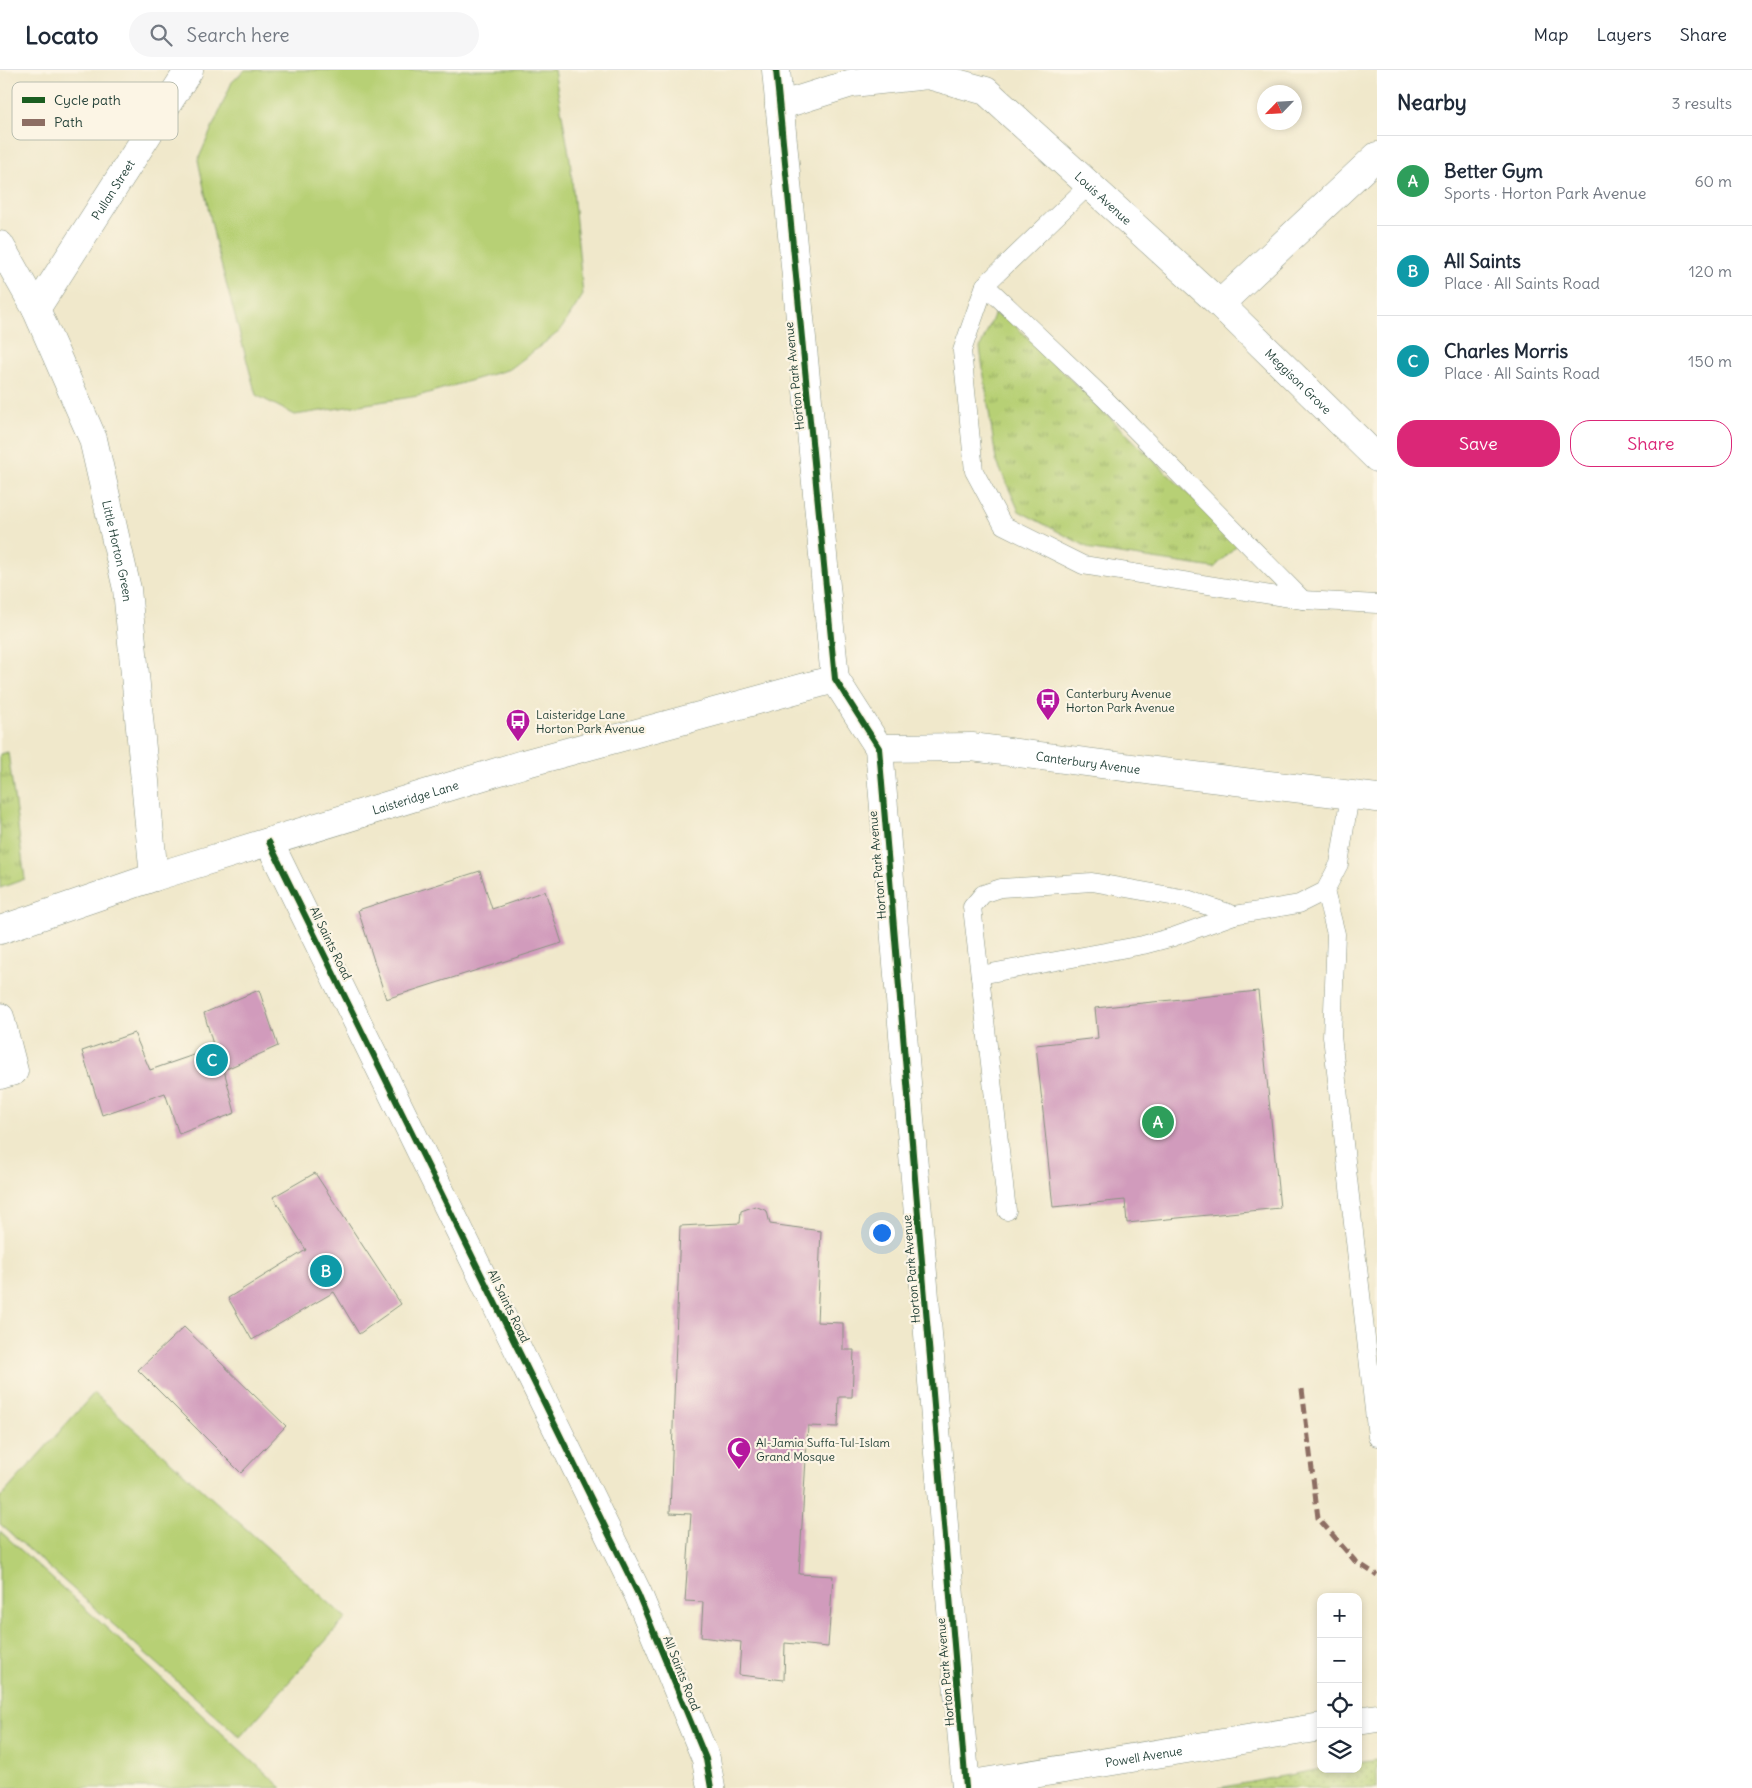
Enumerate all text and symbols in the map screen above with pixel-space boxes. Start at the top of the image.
search box [129,12,479,57]
text: Locato [25,20,99,50]
icon: search [147,21,175,49]
text: Search here [187,23,290,47]
text: Map [1533,23,1568,46]
text: Layers [1596,23,1652,46]
text: Share [1680,23,1727,46]
legend [12,82,178,140]
north arrow [1257,85,1302,130]
text: Nearby [1397,89,1467,116]
text: Cycle path [54,91,121,109]
text: 3 results [1672,93,1732,113]
text: Path [54,113,83,131]
street label: Pullan Street [88,157,137,222]
text: Better Gym [1444,159,1543,183]
street label: Louis Avenue [1072,168,1135,228]
text: A [1408,171,1418,191]
text: 60 m [1694,171,1732,191]
text: Sports · Horton Park Avenue [1444,183,1646,203]
text: All Saints [1444,249,1521,273]
text: B [1408,261,1418,281]
text: 120 m [1689,261,1732,281]
text: Place · All Saints Road [1444,273,1600,293]
street label: Horton Park Avenue [781,321,807,431]
text: Charles Morris [1444,339,1568,363]
street label: Meggison Grove [1262,345,1335,417]
text: C [1408,351,1418,371]
text: 150 m [1688,351,1732,371]
text: Place · All Saints Road [1444,363,1600,383]
button: Save [1397,420,1560,467]
button: Share [1570,420,1732,467]
street label: Little Horton Green [100,499,136,602]
place label: Canterbury Avenue Horton Park Avenue [1066,686,1175,715]
bus stop icon: Canterbury Avenue Horton Park Avenue [1035,687,1061,721]
place label: Laisteridge Lane Horton Park Avenue [536,707,645,736]
bus stop icon: Laisteridge Lane Horton Park Avenue [505,708,531,742]
street label: Canterbury Avenue [1035,748,1141,777]
street label: Laisteridge Lane [370,777,460,817]
street label: Horton Park Avenue [865,810,889,920]
street label: All Saints Road [307,904,355,982]
pin: C [196,1041,228,1079]
pin: A [1142,1103,1174,1141]
street label: Horton Park Avenue [899,1214,923,1324]
your location [869,1220,895,1246]
pin: B [310,1252,342,1290]
street label: All Saints Road [485,1267,533,1345]
place label: Al-Jamia Suffa-Tul-Islam Grand Mosque [756,1435,890,1464]
mosque icon: Al-Jamia Suffa-Tul-Islam Grand Mosque [726,1436,752,1470]
map controls [1317,1593,1362,1773]
button: + [1317,1593,1362,1638]
street label: Horton Park Avenue [933,1617,957,1727]
street label: All Saints Road [660,1633,704,1713]
button: − [1317,1638,1362,1683]
button: locate [1317,1683,1362,1728]
button: layers [1317,1728,1362,1773]
street label: Powell Avenue [1104,1742,1183,1770]

